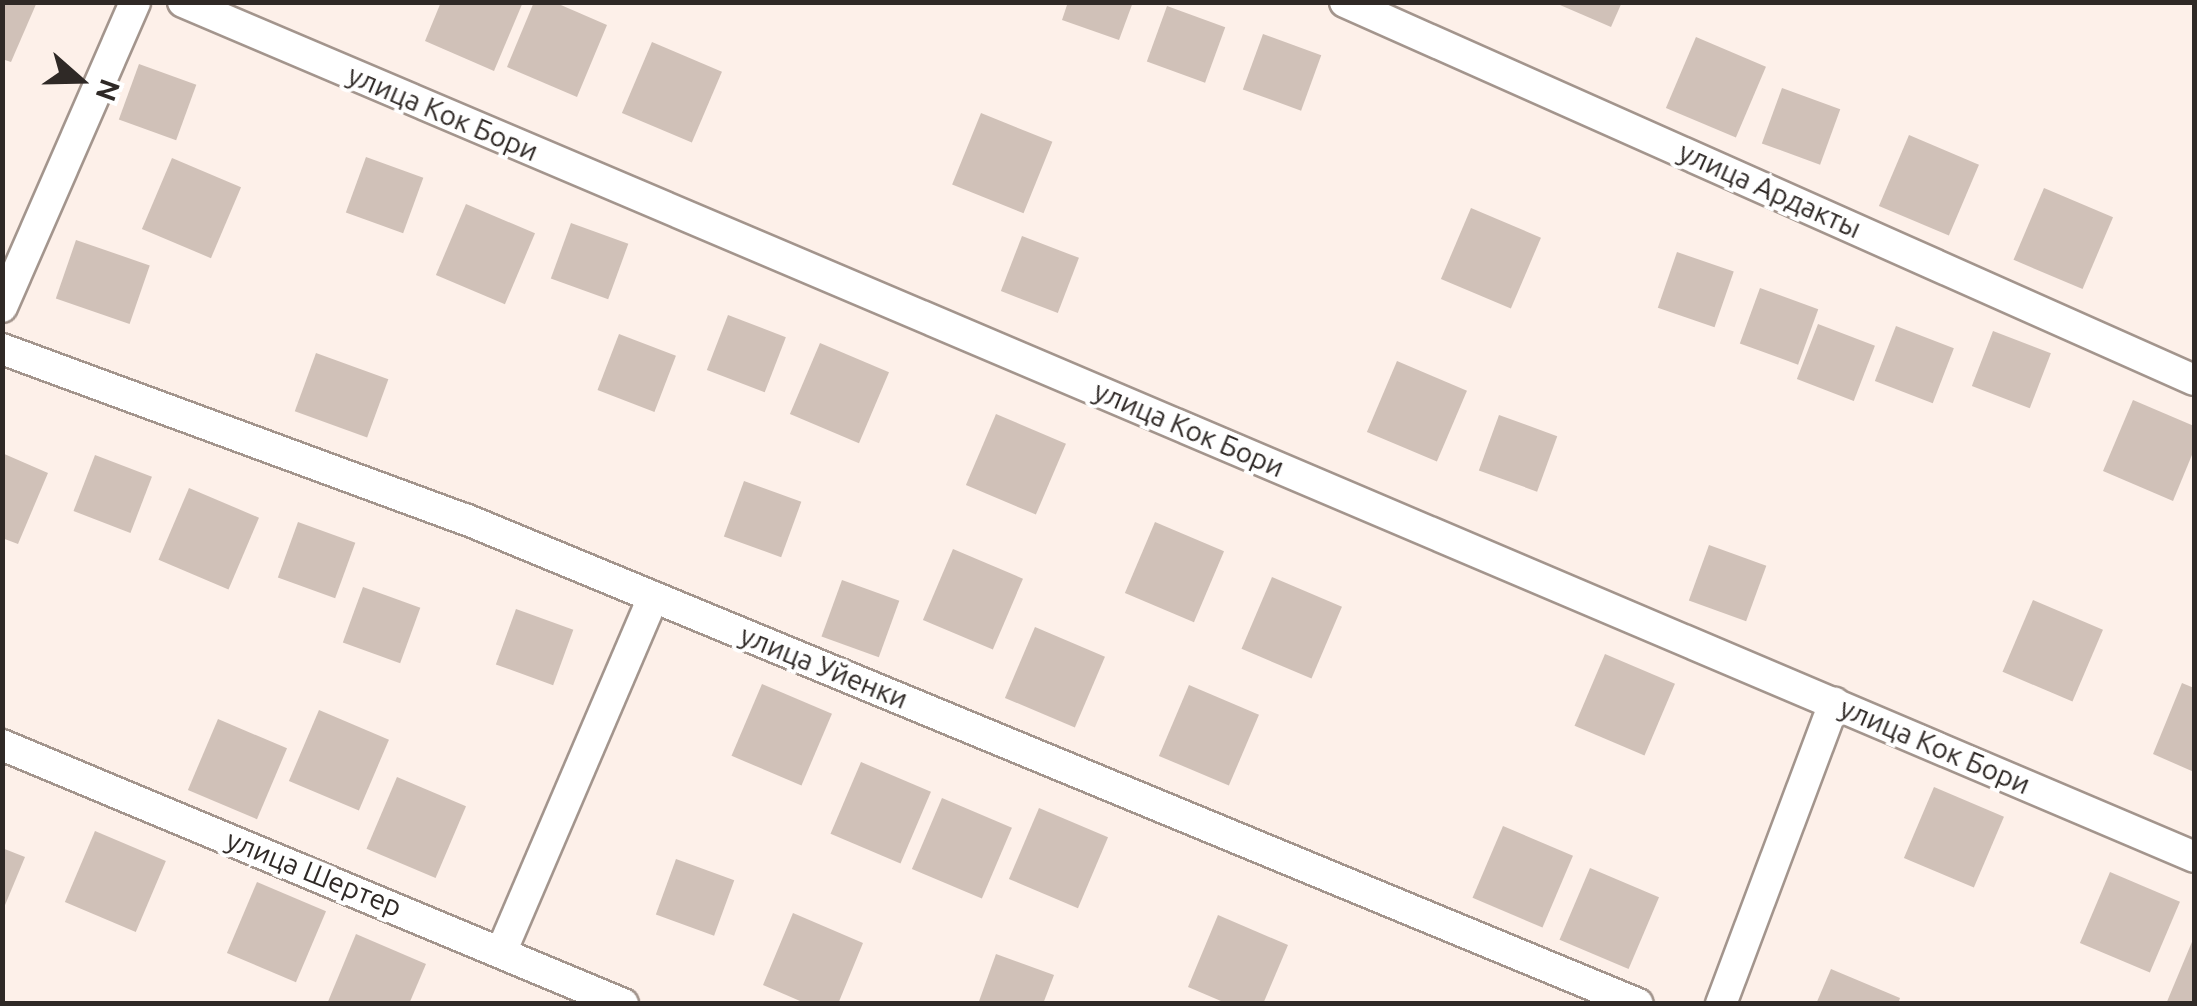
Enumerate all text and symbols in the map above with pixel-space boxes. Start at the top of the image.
north arrow [30,30,130,130]
street label: улица Кок Бори [343,58,543,168]
text: N [91,75,127,106]
street label: улица Ардакты [1674,135,1866,245]
street label: улица Кок Бори [1089,374,1289,484]
street label: улица Уйенки [735,618,913,716]
street label: улица Кок Бори [1835,691,2035,801]
street label: улица Шертер [221,823,407,923]

